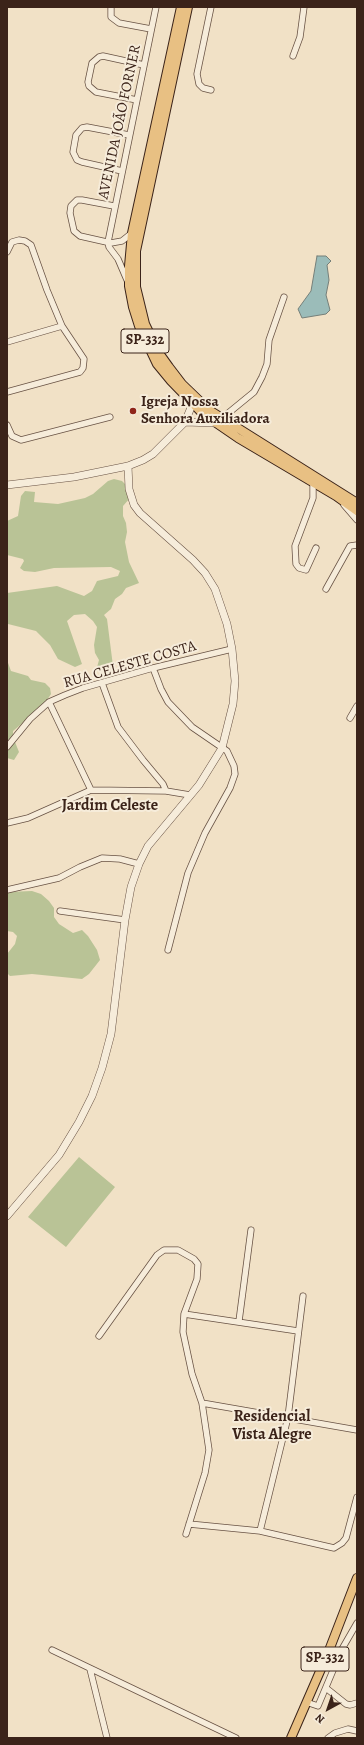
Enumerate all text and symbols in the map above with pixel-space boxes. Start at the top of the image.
street label: AVENIDA JOÃO FORNER [95,43,145,201]
road number: SP-332 [121,329,169,353]
place label: Igreja Nossa Senhora Auxiliadora [141,393,270,428]
marker: Igreja Nossa Senhora Auxiliadora [128,406,138,416]
street label: RUA CELESTE COSTA [62,637,198,693]
district label: Jardim Celeste [62,796,158,816]
district label: Residencial Vista Alegre [232,1407,312,1445]
road number: SP-332 [301,1647,349,1671]
north arrow [308,1689,348,1729]
text: N [312,1710,328,1727]

